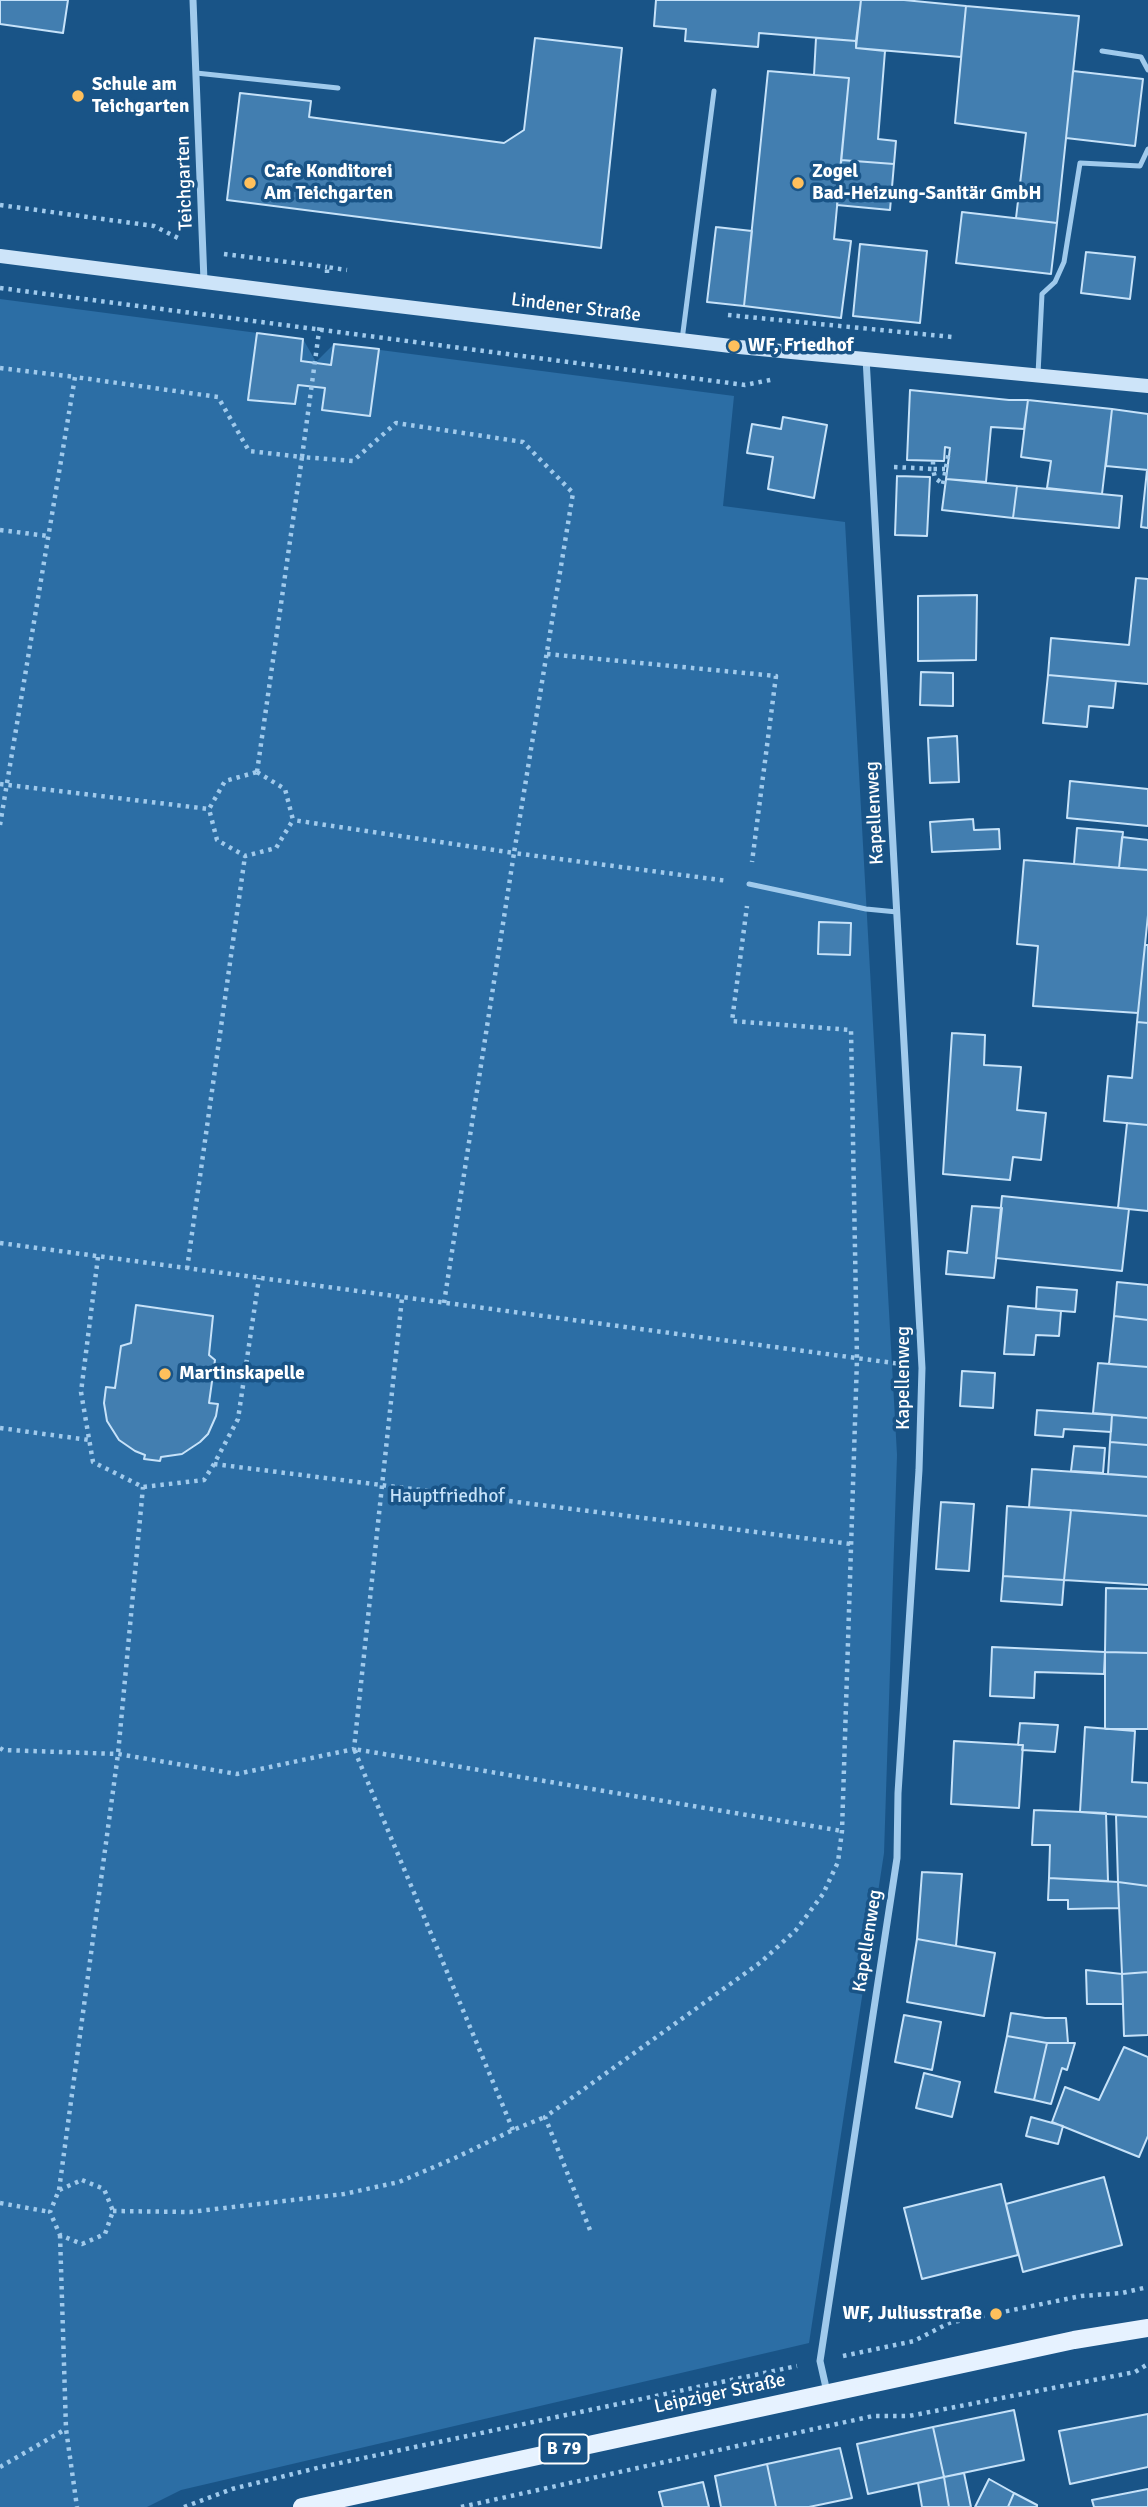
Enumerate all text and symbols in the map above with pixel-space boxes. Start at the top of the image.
place label: Schule am Teichgarten [92,74,189,118]
marker: Schule am Teichgarten [70,88,86,104]
street label: Teichgarten [172,135,198,231]
place label: Cafe Konditorei Am Teichgarten [264,161,393,205]
place label: Zogel Bad-Heizung-Sanitär GmbH [812,161,1041,205]
marker: Cafe Konditorei Am Teichgarten [242,175,258,191]
marker: Zogel Bad-Heizung-Sanitär GmbH [790,175,806,191]
street label: Lindener Straße [510,289,642,327]
place label: WF, Friedhof [748,335,853,357]
marker: WF, Friedhof [726,338,742,354]
street label: Kapellenweg [861,761,889,865]
street label: Kapellenweg [893,1326,915,1430]
place label: Martinskapelle [179,1363,305,1385]
marker: Martinskapelle [157,1366,173,1382]
park label: Hauptfriedhof [389,1486,505,1508]
street label: Kapellenweg [849,1888,887,1994]
place label: WF, Juliusstraße [842,2303,982,2325]
marker: WF, Juliusstraße [988,2306,1004,2322]
street label: Leipziger Straße [652,2369,788,2419]
road number: B 79 [540,2434,588,2463]

